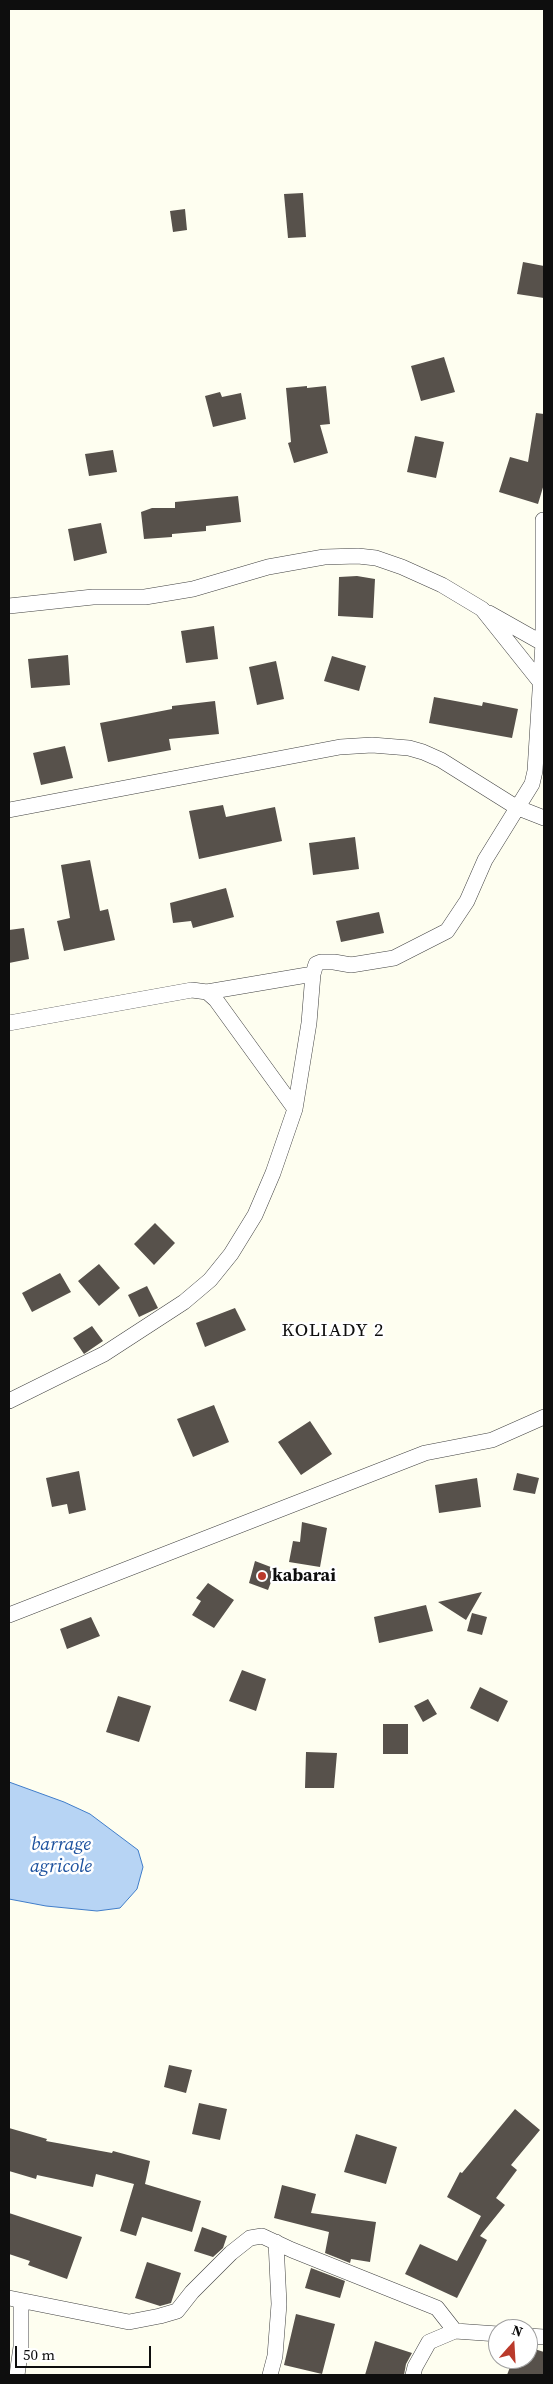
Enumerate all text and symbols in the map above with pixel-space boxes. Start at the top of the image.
district label: KOLIADY 2 [280,1320,386,1342]
place label: kabarai [272,1565,336,1587]
marker: kabarai [256,1570,268,1582]
water label: barrage agricole [30,1834,92,1878]
north arrow [488,2319,538,2369]
text: N [509,2320,526,2342]
scale bar [18,2336,154,2368]
text: 50 m [23,2344,55,2365]

